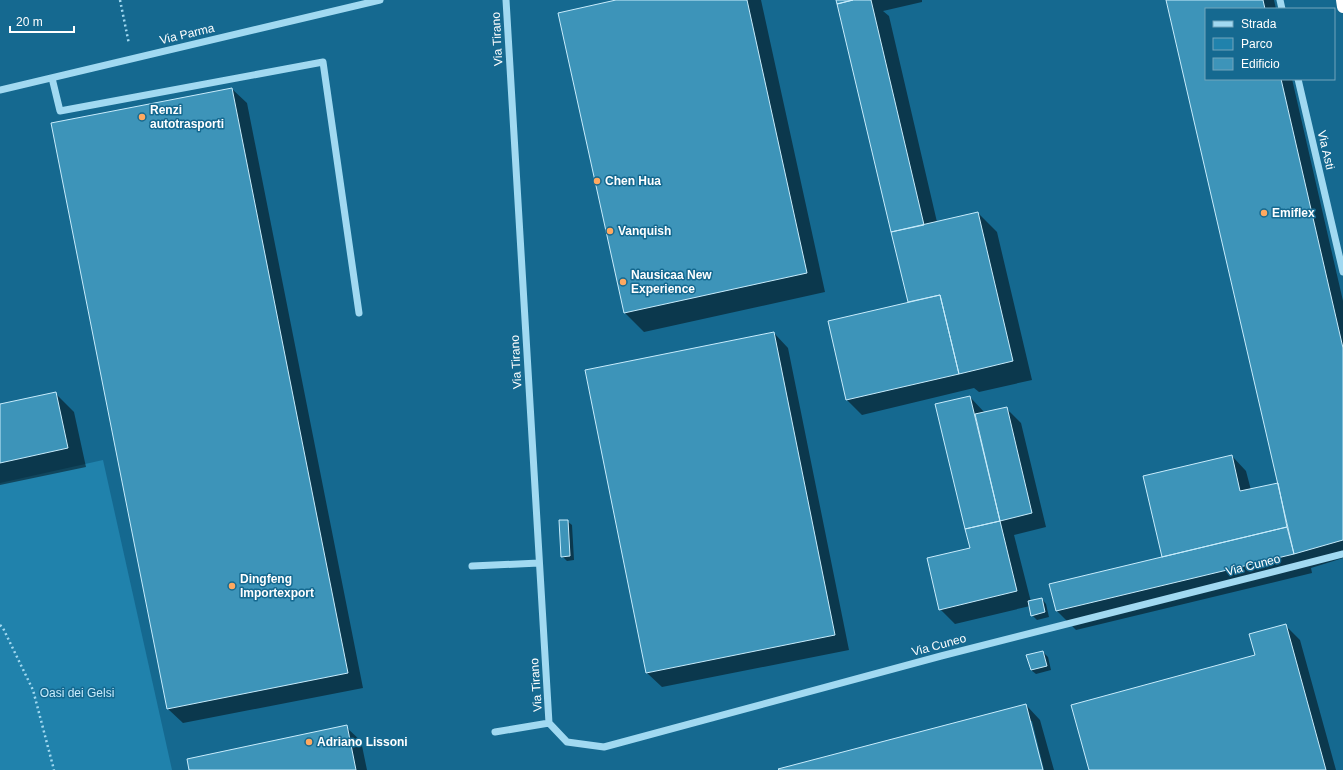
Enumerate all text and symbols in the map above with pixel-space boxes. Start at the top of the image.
scale bar [10,8,74,34]
legend [1205,8,1335,80]
street label: Via Tirano [489,11,505,66]
text: 20 m [16,15,43,29]
text: Strada [1241,17,1277,31]
street label: Via Parma [158,21,216,47]
text: Parco [1241,37,1273,51]
text: Edificio [1241,57,1280,71]
place label: Renzi autotrasporti [150,103,224,131]
marker: Renzi autotrasporti [137,112,147,122]
street label: Via Asti [1315,129,1337,171]
place label: Chen Hua [605,174,661,188]
marker: Chen Hua [592,176,602,186]
place label: Emiflex [1272,206,1315,220]
marker: Emiflex [1259,208,1269,218]
place label: Vanquish [618,224,671,238]
marker: Vanquish [605,226,615,236]
place label: Nausicaa New Experience [631,268,712,296]
marker: Nausicaa New Experience [618,277,628,287]
street label: Via Tirano [508,334,524,389]
street label: Via Cuneo [1224,551,1282,579]
place label: Dingfeng Importexport [240,572,314,600]
marker: Dingfeng Importexport [227,581,237,591]
street label: Via Cuneo [910,631,968,659]
street label: Via Tirano [527,657,545,712]
park label: Oasi dei Gelsi [40,686,114,700]
place label: Adriano Lissoni [317,735,408,749]
marker: Adriano Lissoni [304,737,314,747]

